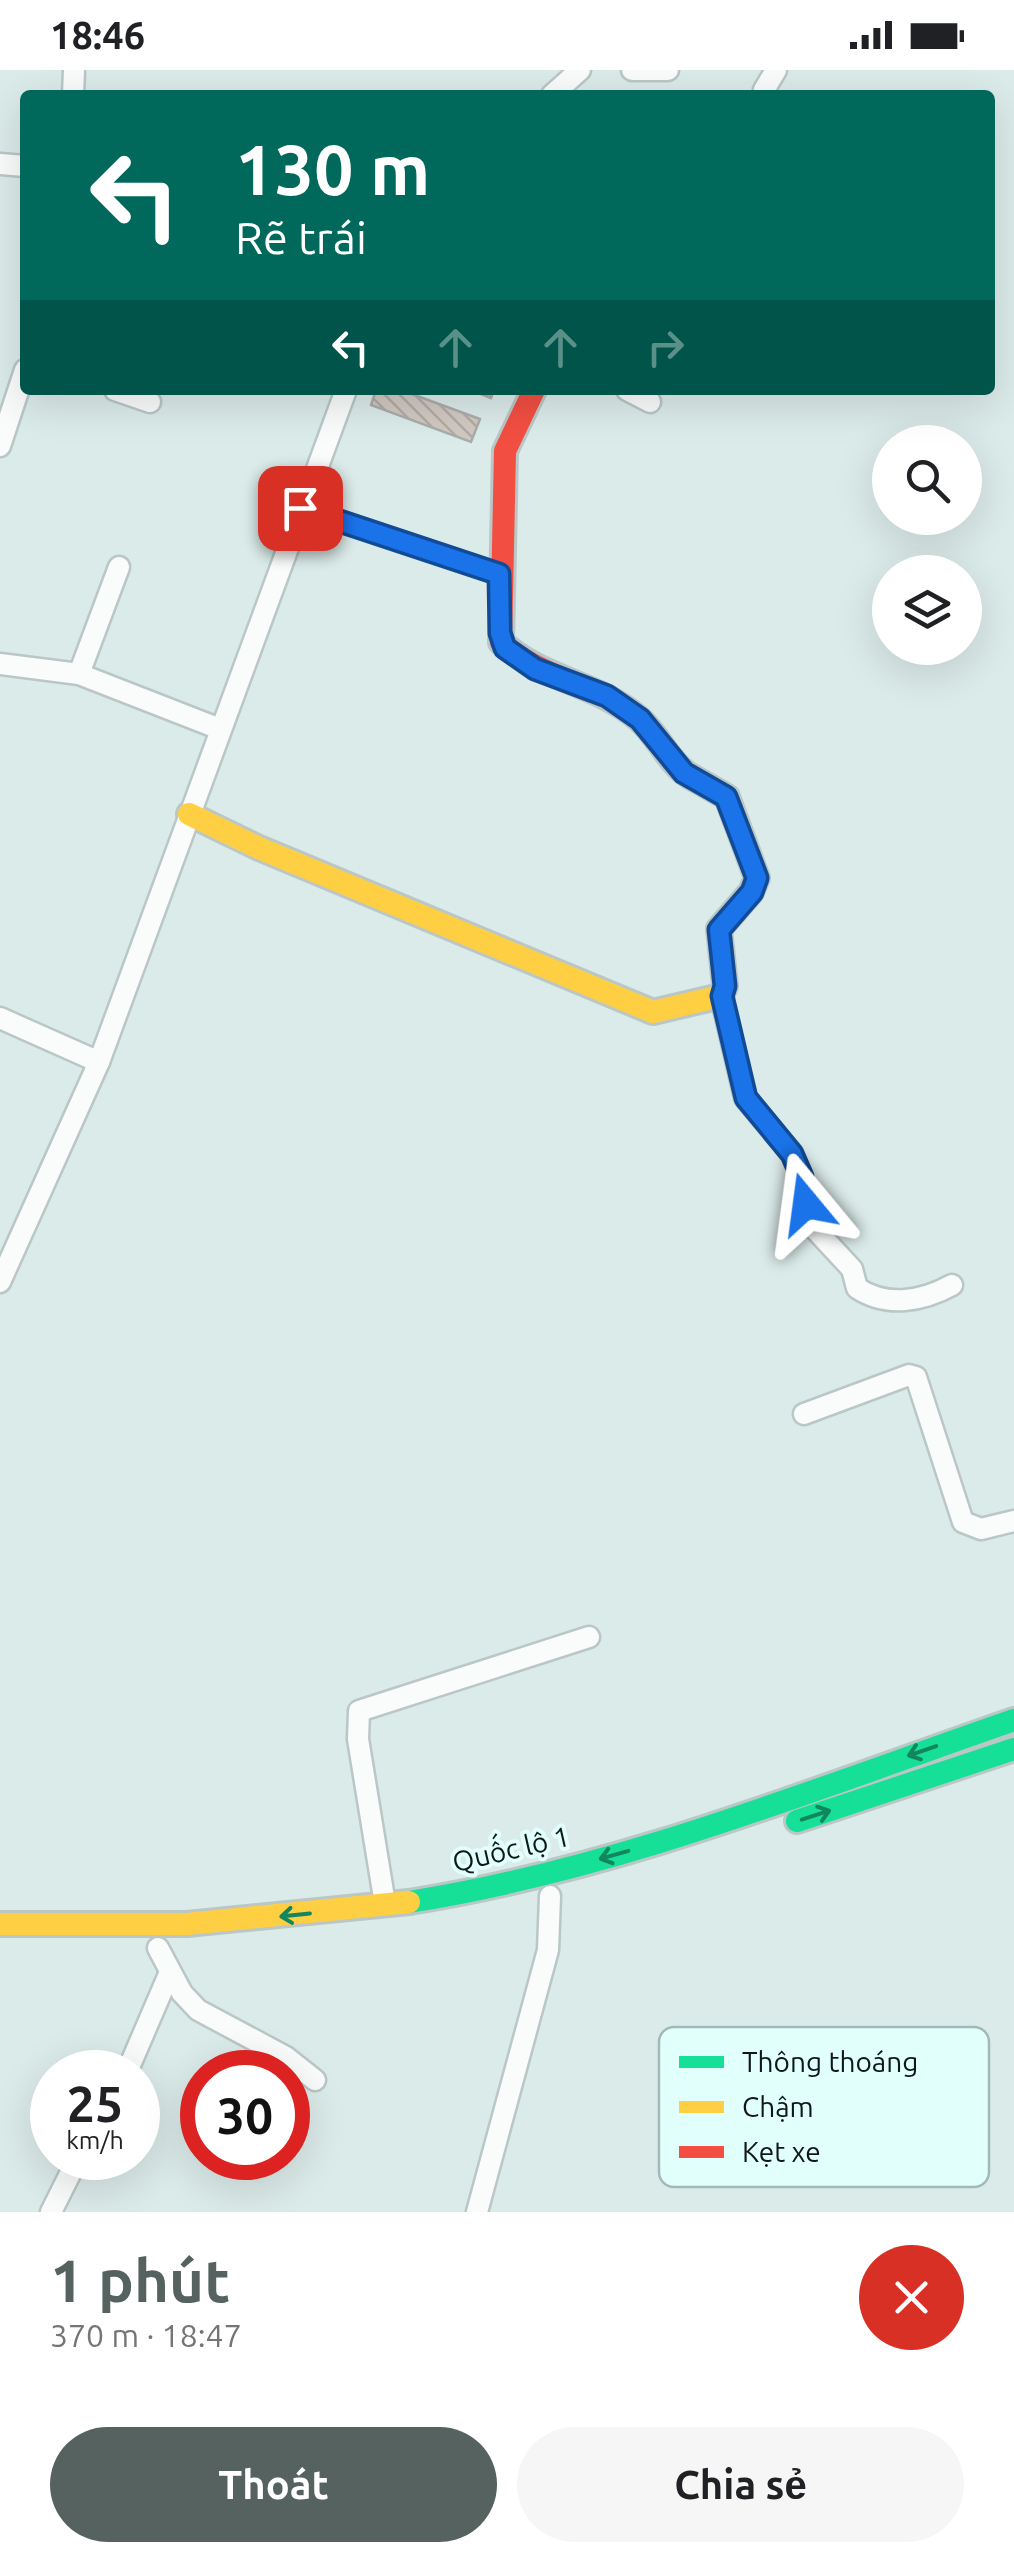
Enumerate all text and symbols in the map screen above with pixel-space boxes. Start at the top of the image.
text: 18:46 [50,14,145,56]
icon: left [70,130,200,260]
text: 130 m [235,130,430,208]
text: Rẽ trái [235,212,367,263]
icon: left [323,320,378,375]
icon: ahead [428,320,483,375]
icon: ahead [533,320,588,375]
icon: right [638,320,693,375]
map controls [872,425,982,665]
button: search [872,425,982,535]
pin [258,466,343,551]
icon: arrive [273,481,328,536]
button: layers [872,555,982,665]
position arrow [754,1152,858,1256]
one-way arrow [906,1744,938,1762]
one-way arrow [800,1804,831,1822]
street label: Quốc lộ 1 [449,1817,573,1877]
one-way arrow [599,1847,630,1865]
one-way arrow [279,1905,312,1924]
legend [659,2027,989,2187]
text: Thông thoáng [742,2046,918,2077]
speed limit sign: 30 [180,2050,310,2180]
text: 25 [67,2075,123,2131]
text: Chậm [742,2091,814,2122]
text: km/h [66,2126,124,2154]
text: Kẹt xe [742,2136,821,2167]
button: close [859,2245,964,2350]
text: 1 phút [50,2246,230,2313]
text: 370 m · 18:47 [50,2317,242,2353]
button: Thoát [50,2427,497,2542]
button: Chia sẻ [517,2427,964,2542]

